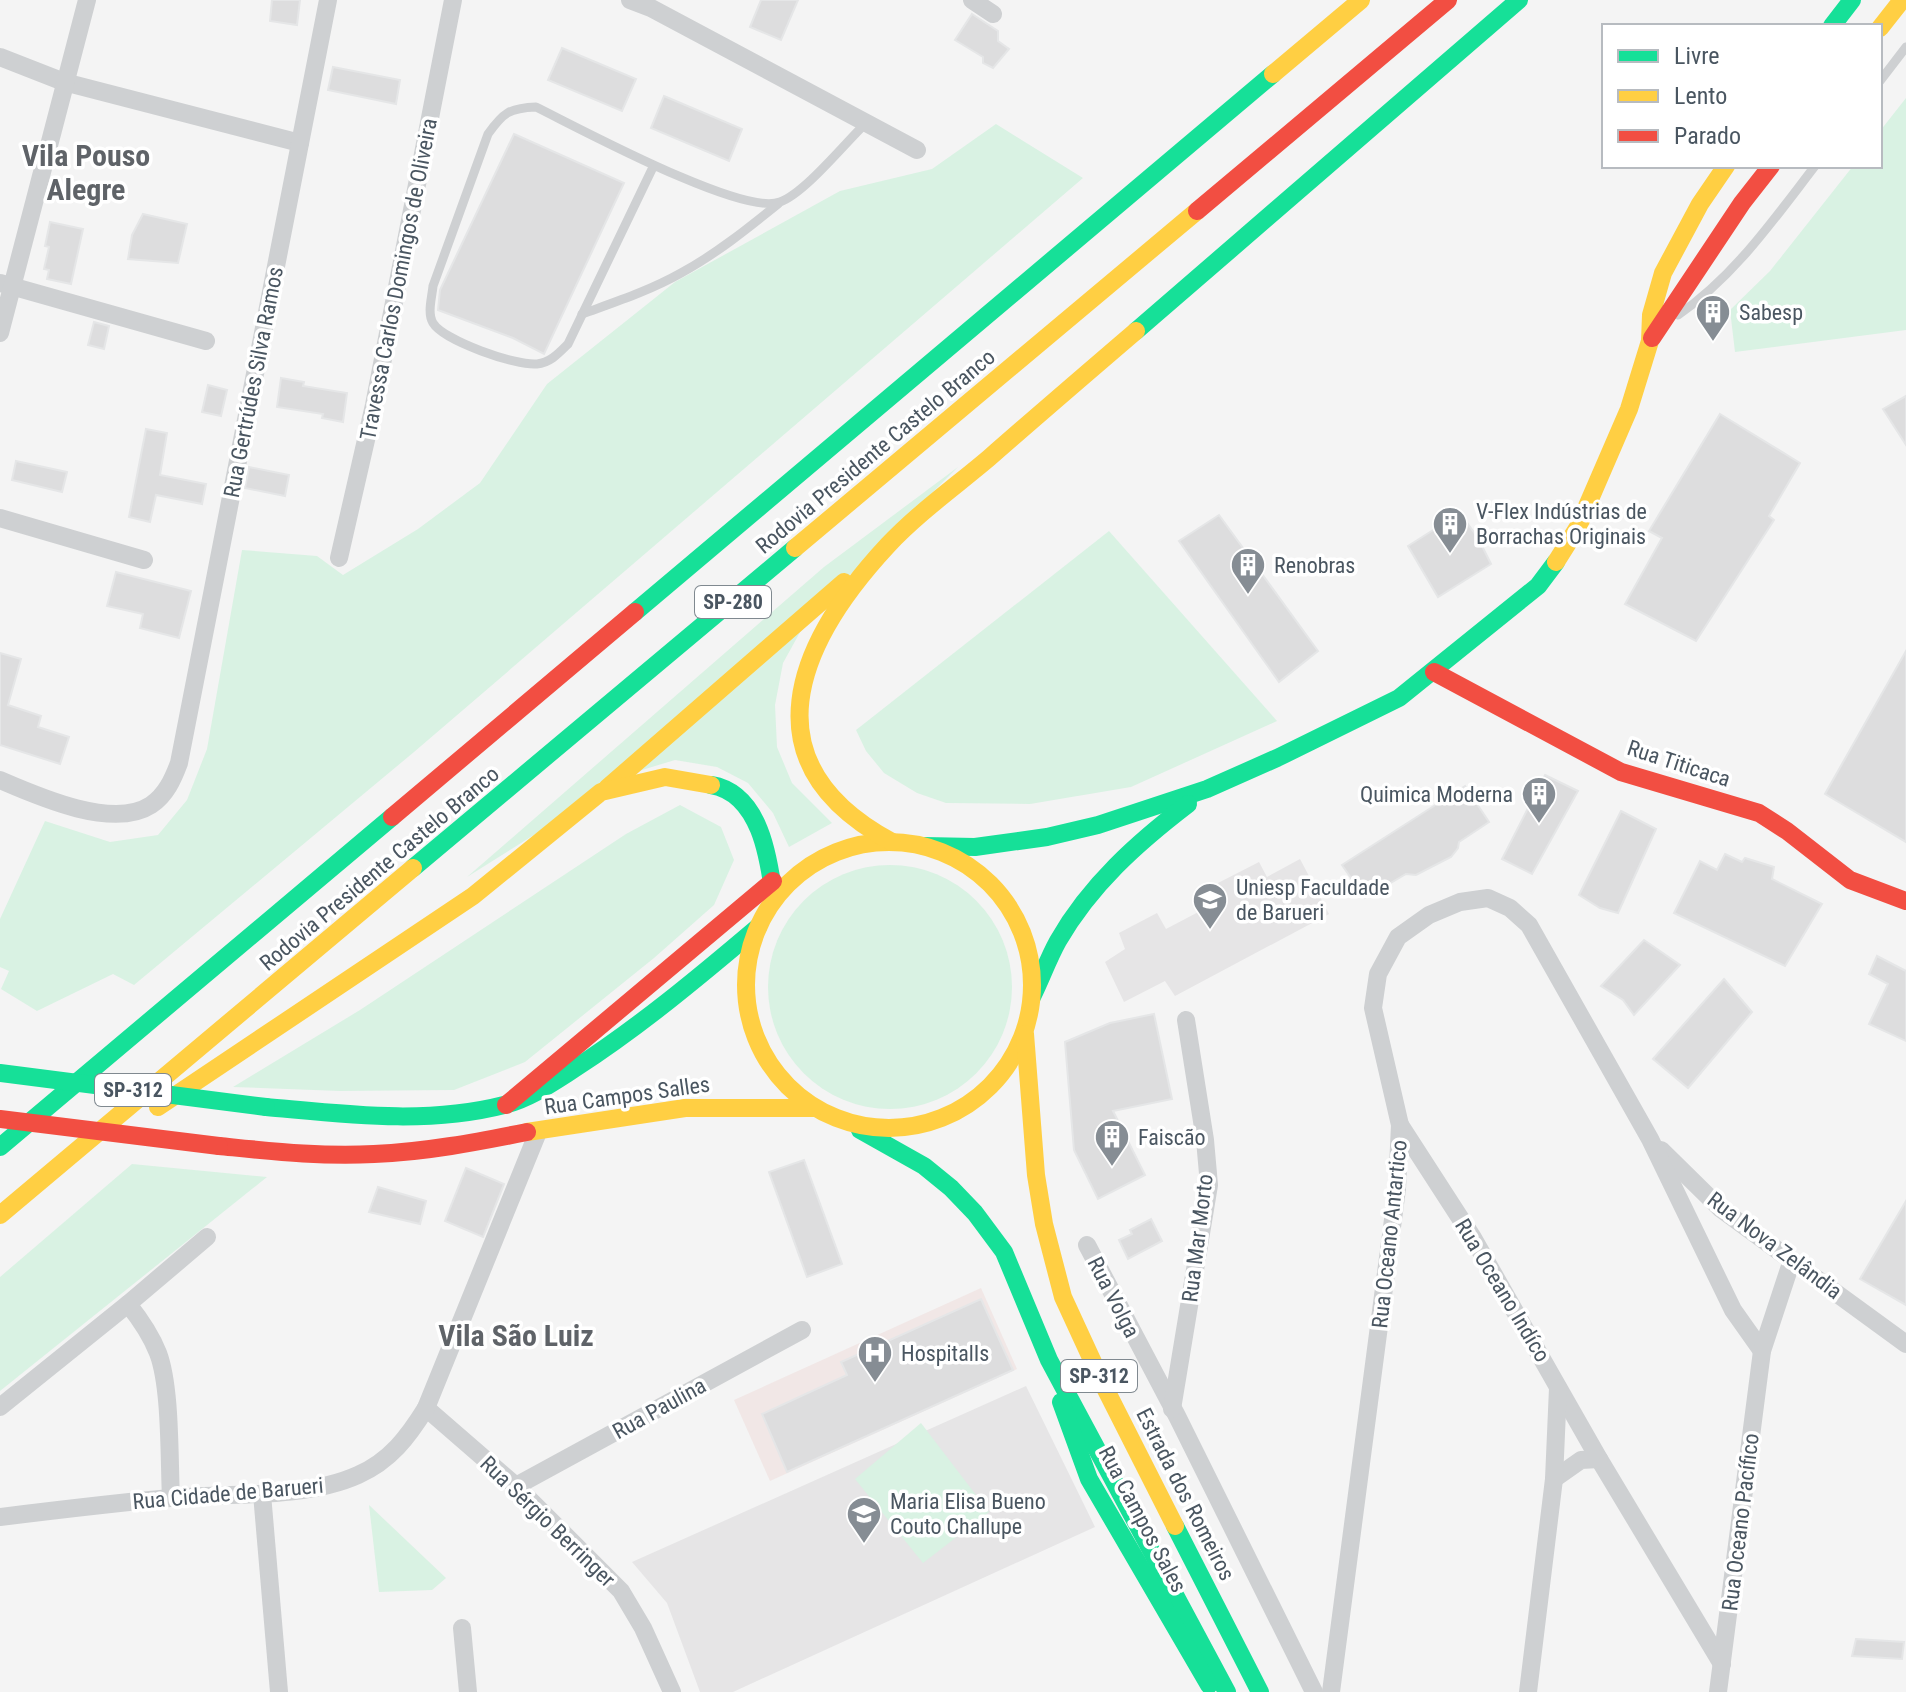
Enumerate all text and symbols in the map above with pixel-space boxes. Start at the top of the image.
legend [1602,24,1882,168]
text: Livre [1674,42,1720,70]
text: Lento [1674,82,1727,110]
street label: Travessa Carlos Domingos de Oliveira [355,116,442,442]
text: Parado [1674,122,1741,150]
district label: Vila Pouso Alegre [22,138,150,207]
street label: Rua Gertrúdes Silva Ramos [219,264,288,500]
building icon: Sabesp [1694,293,1732,343]
place label: Sabesp [1739,300,1803,325]
street label: Rodovia Presidente Castelo Branco [751,344,1000,559]
place label: V-Flex Indústrias de Borrachas Originais [1476,499,1647,549]
building icon: V-Flex Indústrias de Borrachas Originais [1431,505,1469,555]
building icon: Renobras [1229,546,1267,596]
place label: Renobras [1274,553,1355,578]
road number: SP-280 [695,586,771,618]
street label: Rua Titicaca [1624,735,1734,792]
street label: Rodovia Presidente Castelo Branco [255,761,504,976]
building icon: Quimica Moderna [1520,775,1558,825]
place label: Quimica Moderna [1360,782,1513,807]
place label: Uniesp Faculdade de Barueri [1236,875,1390,925]
school or university icon: Uniesp Faculdade de Barueri [1191,881,1229,931]
street label: Rua Campos Salles [543,1072,711,1119]
road number: SP-312 [95,1074,171,1106]
building icon: Faiscão [1093,1118,1131,1168]
place label: Faiscão [1138,1125,1206,1150]
street label: Rua Oceano Antartico [1367,1139,1412,1329]
street label: Rua Mar Morto [1177,1172,1218,1304]
street label: Rua Nova Zelândia [1703,1187,1847,1304]
street label: Rua Oceano Indíco [1450,1214,1555,1366]
street label: Rua Volga [1083,1253,1144,1342]
district label: Vila São Luiz [438,1318,594,1353]
hospital icon: HospitalIs [856,1334,894,1384]
place label: HospitalIs [901,1341,989,1366]
road number: SP-312 [1061,1360,1137,1392]
street label: Rua Paulina [608,1373,710,1444]
street label: Estrada dos Romeiros [1131,1404,1240,1585]
street label: Rua Oceano Pacífico [1717,1432,1764,1612]
street label: Rua Campos Sales [1094,1442,1192,1597]
street label: Rua Sérgio Berringer [475,1451,620,1592]
street label: Rua Cidade de Barueri [132,1473,324,1514]
place label: Maria Elisa Bueno Couto Challupe [890,1489,1046,1539]
school or university icon: Maria Elisa Bueno Couto Challupe [845,1495,883,1545]

